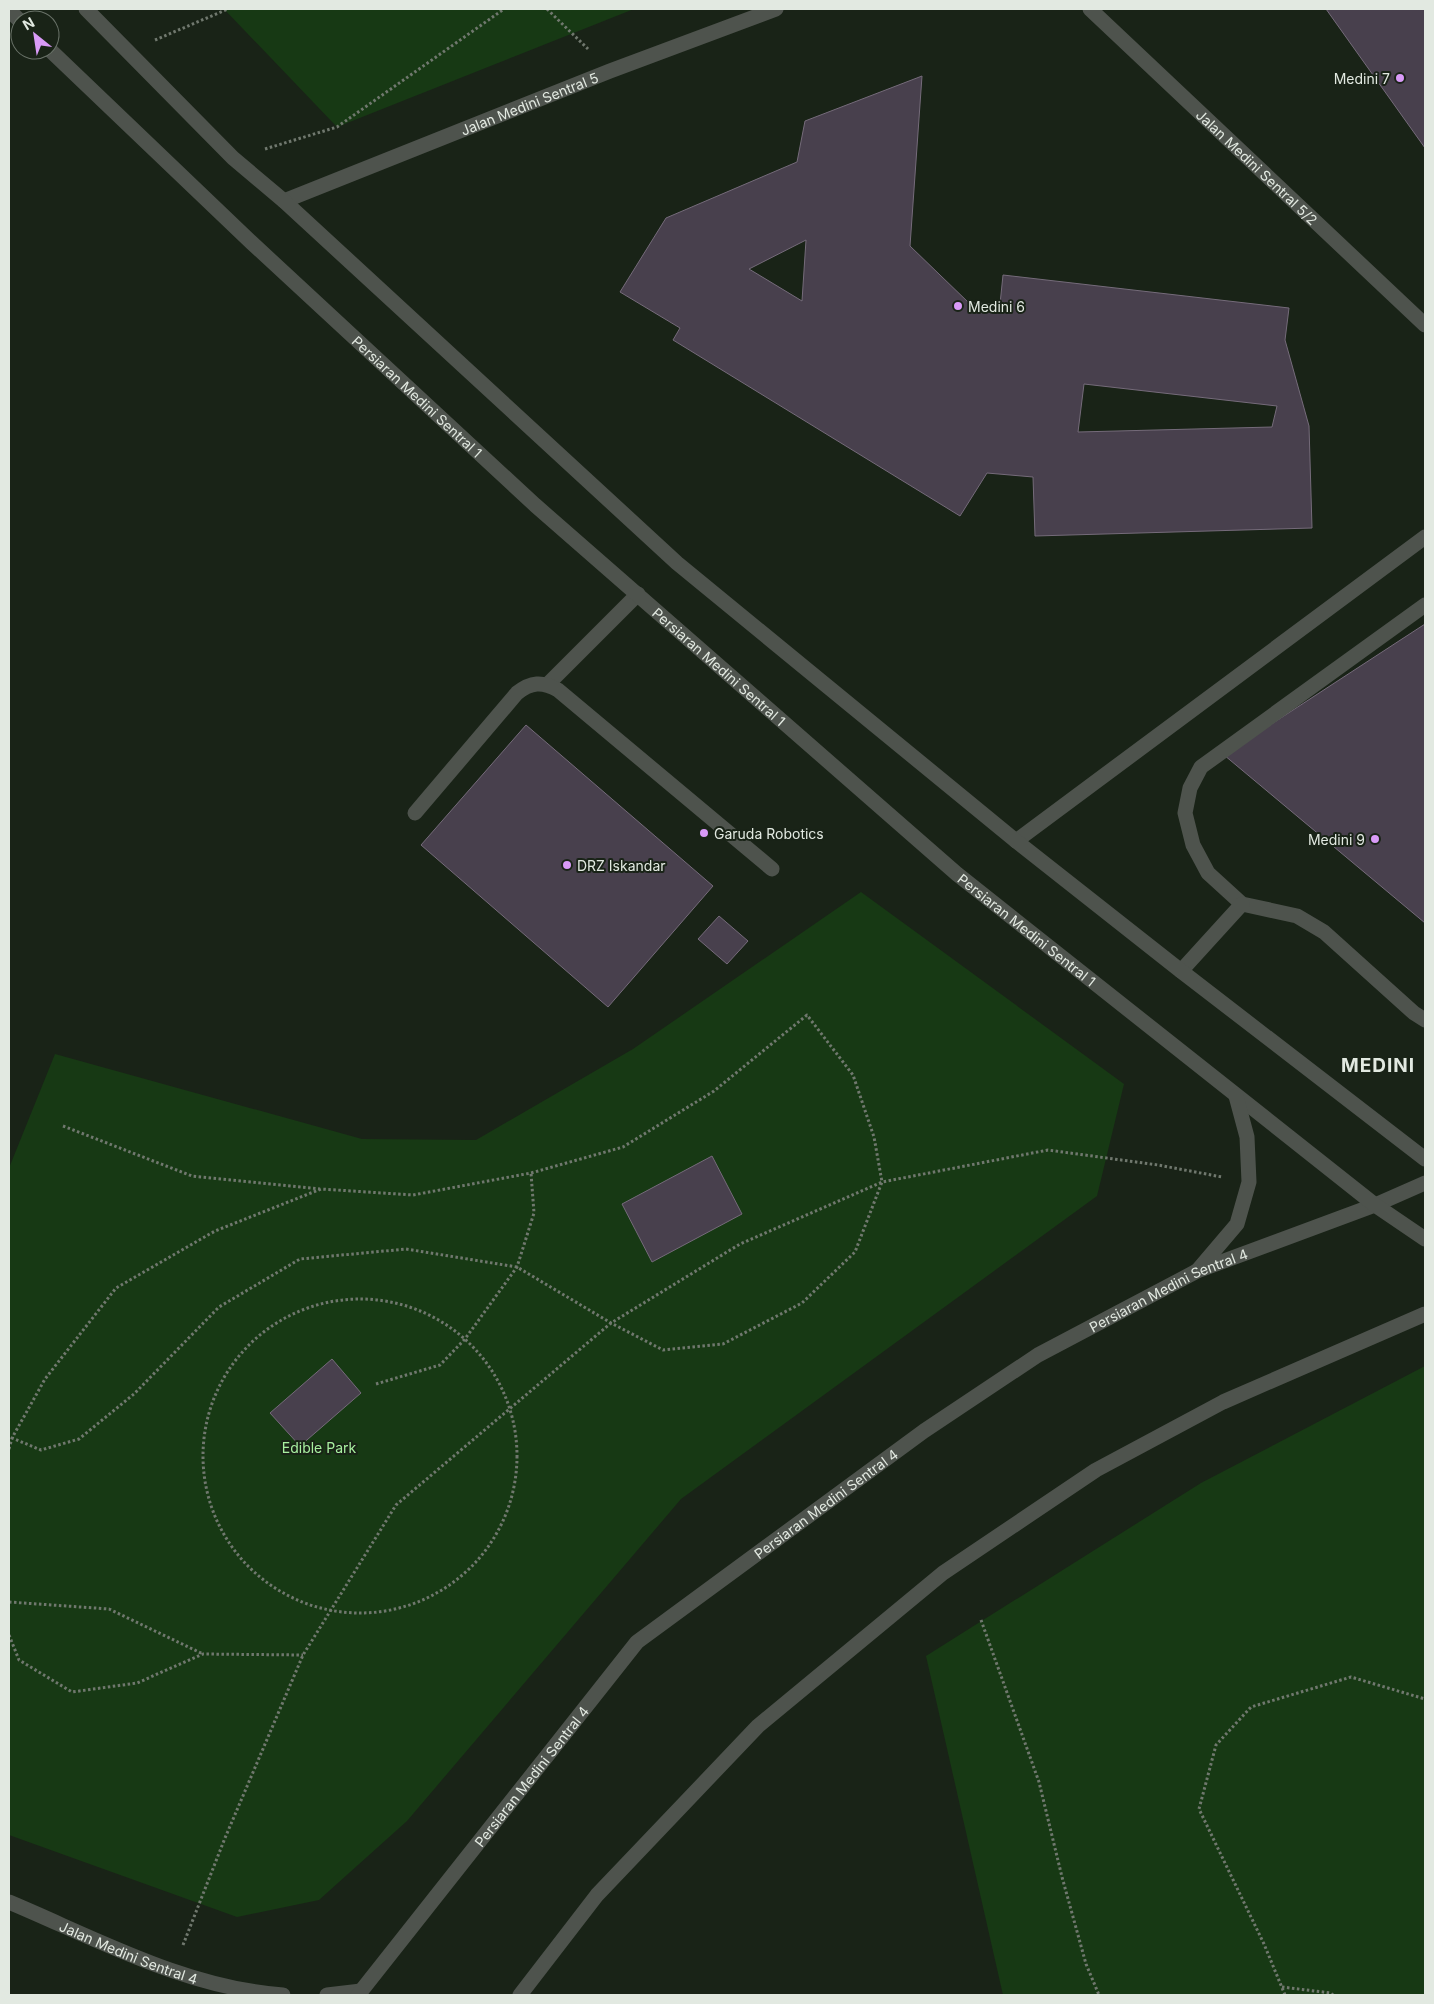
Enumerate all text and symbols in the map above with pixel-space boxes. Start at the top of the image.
north arrow [10,10,60,60]
text: N [19,13,37,33]
street label: Jalan Medini Sentral 5 [458,68,601,138]
place label: Medini 7 [1334,70,1390,87]
marker: Medini 7 [1394,72,1406,84]
street label: Jalan Medini Sentral 5/2 [1193,106,1321,228]
place label: Medini 6 [968,298,1025,315]
marker: Medini 6 [952,300,964,312]
street label: Persiaran Medini Sentral 1 [349,332,486,461]
street label: Persiaran Medini Sentral 1 [649,604,789,729]
place label: Garuda Robotics [714,825,824,842]
marker: Garuda Robotics [698,827,710,839]
place label: Medini 9 [1308,831,1365,848]
marker: Medini 9 [1369,833,1381,845]
place label: DRZ Iskandar [577,857,666,874]
marker: DRZ Iskandar [561,859,573,871]
street label: Persiaran Medini Sentral 1 [955,870,1099,989]
district label: MEDINI [1341,1054,1415,1077]
street label: Persiaran Medini Sentral 4 [1086,1245,1250,1335]
park label: Edible Park [282,1439,357,1456]
street label: Persiaran Medini Sentral 4 [750,1445,901,1562]
street label: Persiaran Medini Sentral 4 [470,1702,592,1850]
street label: Jalan Medini Sentral 4 [57,1917,200,1987]

